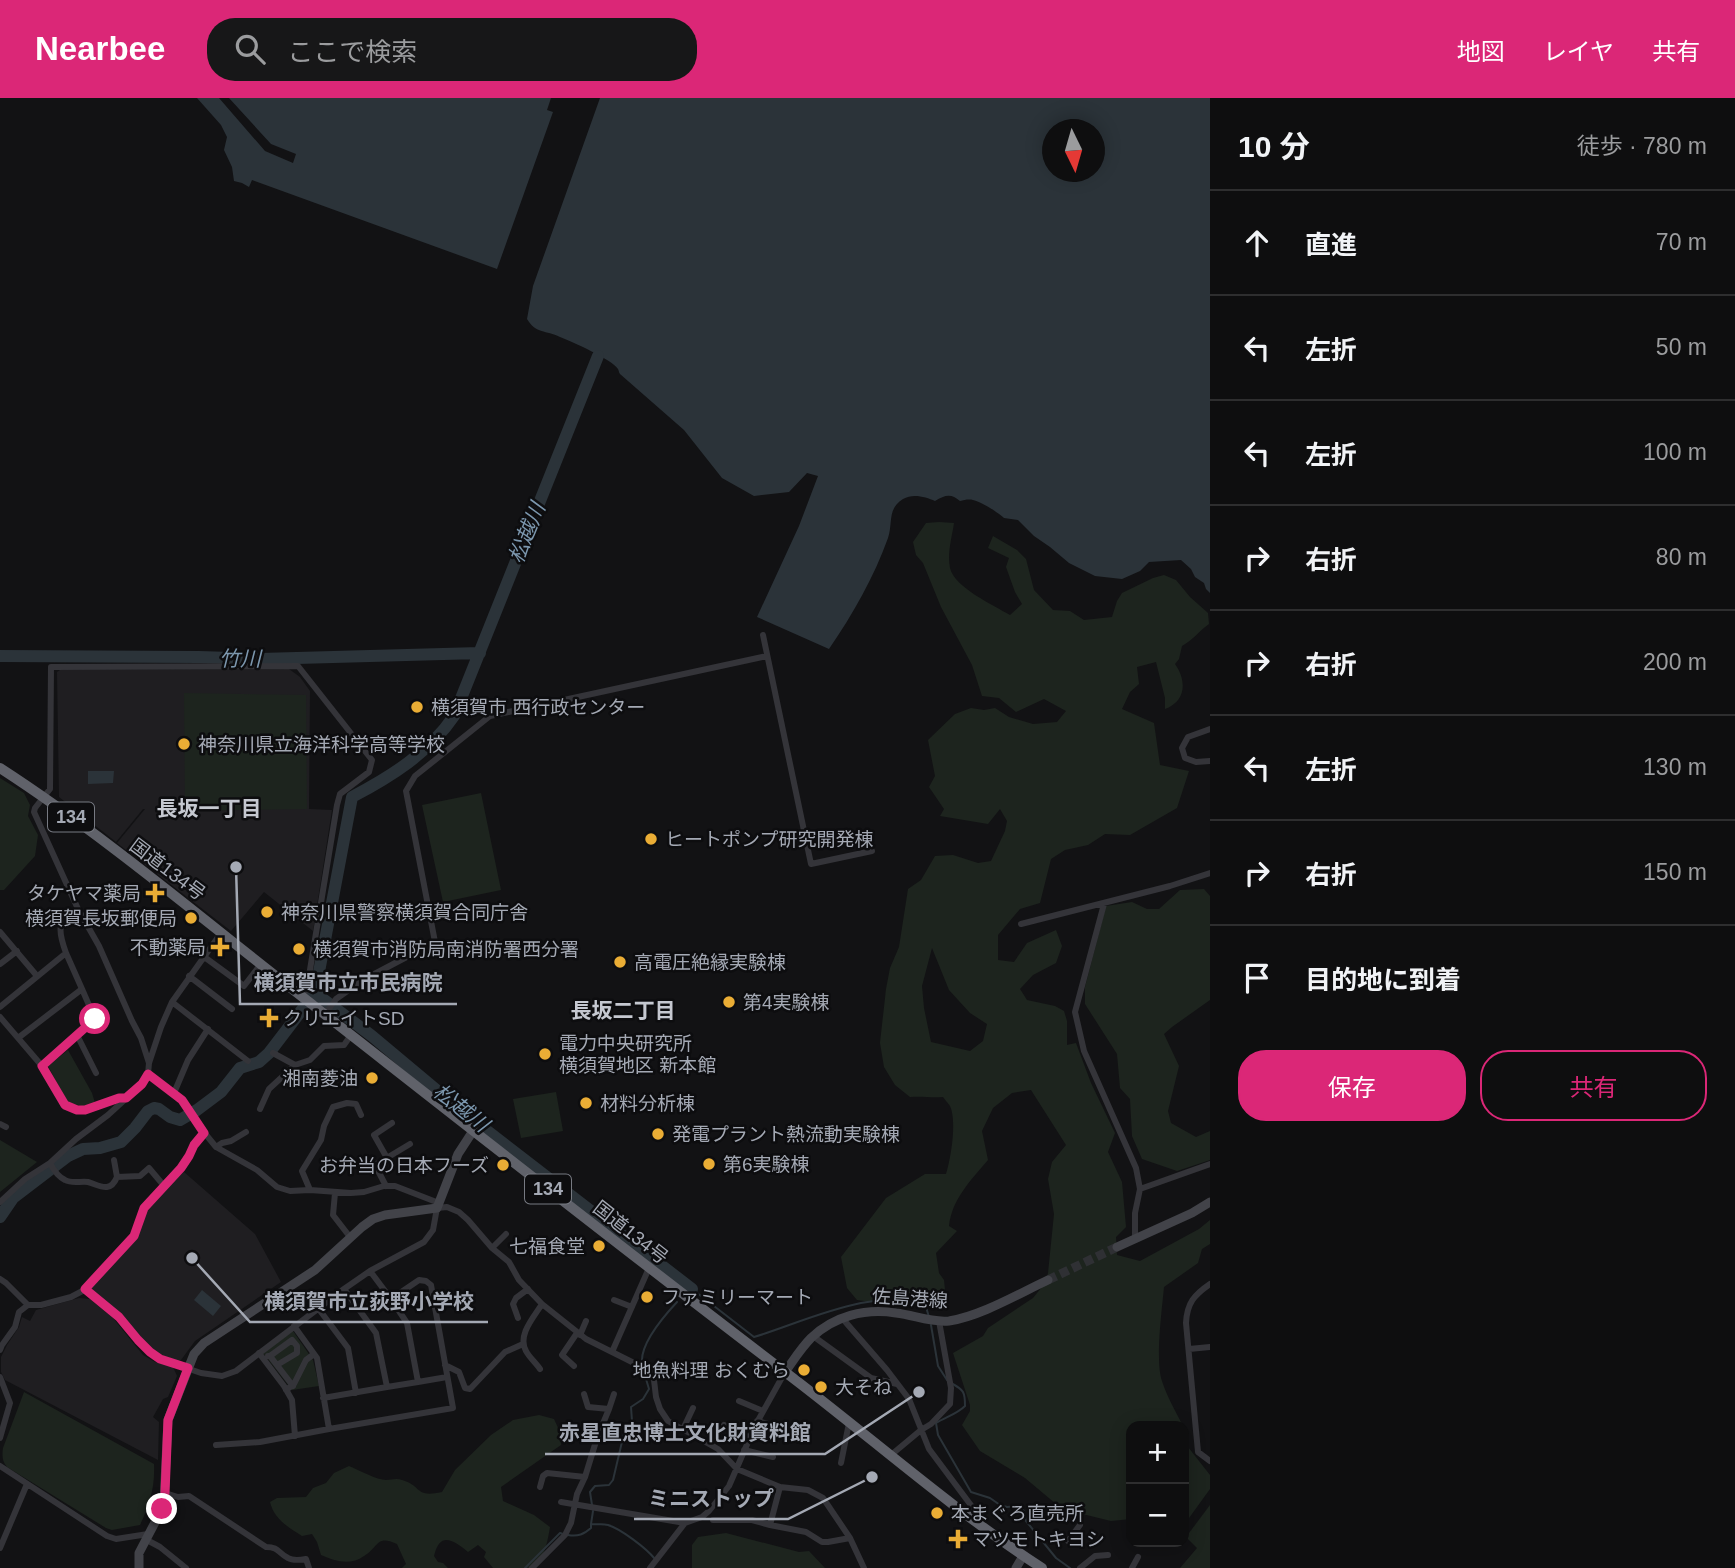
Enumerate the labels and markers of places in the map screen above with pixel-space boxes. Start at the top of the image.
place label: 横須賀市 西行政センター [431,697,645,718]
marker: 横須賀市 西行政センター [409,699,425,715]
place label: 神奈川県立海洋科学高等学校 [198,734,445,755]
marker: 神奈川県立海洋科学高等学校 [176,736,192,752]
place label: ヒートポンプ研究開発棟 [665,829,873,850]
marker: ヒートポンプ研究開発棟 [643,831,659,847]
place label: タケヤマ薬局 [27,883,141,904]
marker: タケヤマ薬局 [147,885,163,901]
place label: 神奈川県警察横須賀合同庁舎 [281,902,528,923]
marker: 神奈川県警察横須賀合同庁舎 [259,904,275,920]
place label: 横須賀長坂郵便局 [25,908,177,929]
marker: 横須賀長坂郵便局 [183,910,199,926]
place label: 不動薬局 [130,937,206,958]
marker: 不動薬局 [212,939,228,955]
place label: 横須賀市消防局南消防署西分署 [313,939,579,960]
marker: 横須賀市消防局南消防署西分署 [291,941,307,957]
place label: 高電圧絶縁実験棟 [634,952,786,973]
marker: 高電圧絶縁実験棟 [612,954,628,970]
callout: 横須賀市立市民病院 [240,962,457,1004]
place label: 第4実験棟 [743,992,830,1013]
marker: 第4実験棟 [721,994,737,1010]
place label: クリエイトSD [283,1008,404,1029]
marker: クリエイトSD [261,1010,277,1026]
place label: 電力中央研究所 横須賀地区 新本館 [559,1033,716,1076]
marker: 電力中央研究所 横須賀地区 新本館 [537,1046,553,1062]
place label: 湘南菱油 [282,1068,358,1089]
marker: 湘南菱油 [364,1070,380,1086]
place label: 材料分析棟 [600,1093,695,1114]
marker: 材料分析棟 [578,1095,594,1111]
place label: 発電プラント熱流動実験棟 [672,1124,900,1145]
marker: 発電プラント熱流動実験棟 [650,1126,666,1142]
place label: 第6実験棟 [723,1154,810,1175]
place label: お弁当の日本フーズ [319,1155,489,1176]
marker: 第6実験棟 [701,1156,717,1172]
marker: お弁当の日本フーズ [495,1157,511,1173]
place label: 七福食堂 [509,1236,585,1257]
marker: 七福食堂 [591,1238,607,1254]
callout: 横須賀市立荻野小学校 [250,1280,488,1322]
place label: ファミリーマート [661,1287,813,1308]
marker: ファミリーマート [639,1289,655,1305]
place label: 地魚料理 おくむら [633,1360,790,1381]
marker: 地魚料理 おくむら [796,1362,812,1378]
place label: 大そね [835,1377,892,1398]
marker: 大そね [813,1379,829,1395]
callout: 赤星直忠博士文化財資料館 [545,1412,825,1454]
callout: ミニストップ [634,1477,788,1519]
place label: 本まぐろ直売所 [951,1503,1084,1524]
marker: 本まぐろ直売所 [929,1505,945,1521]
place label: マツモトキヨシ [972,1529,1105,1550]
marker: マツモトキヨシ [950,1531,966,1547]

